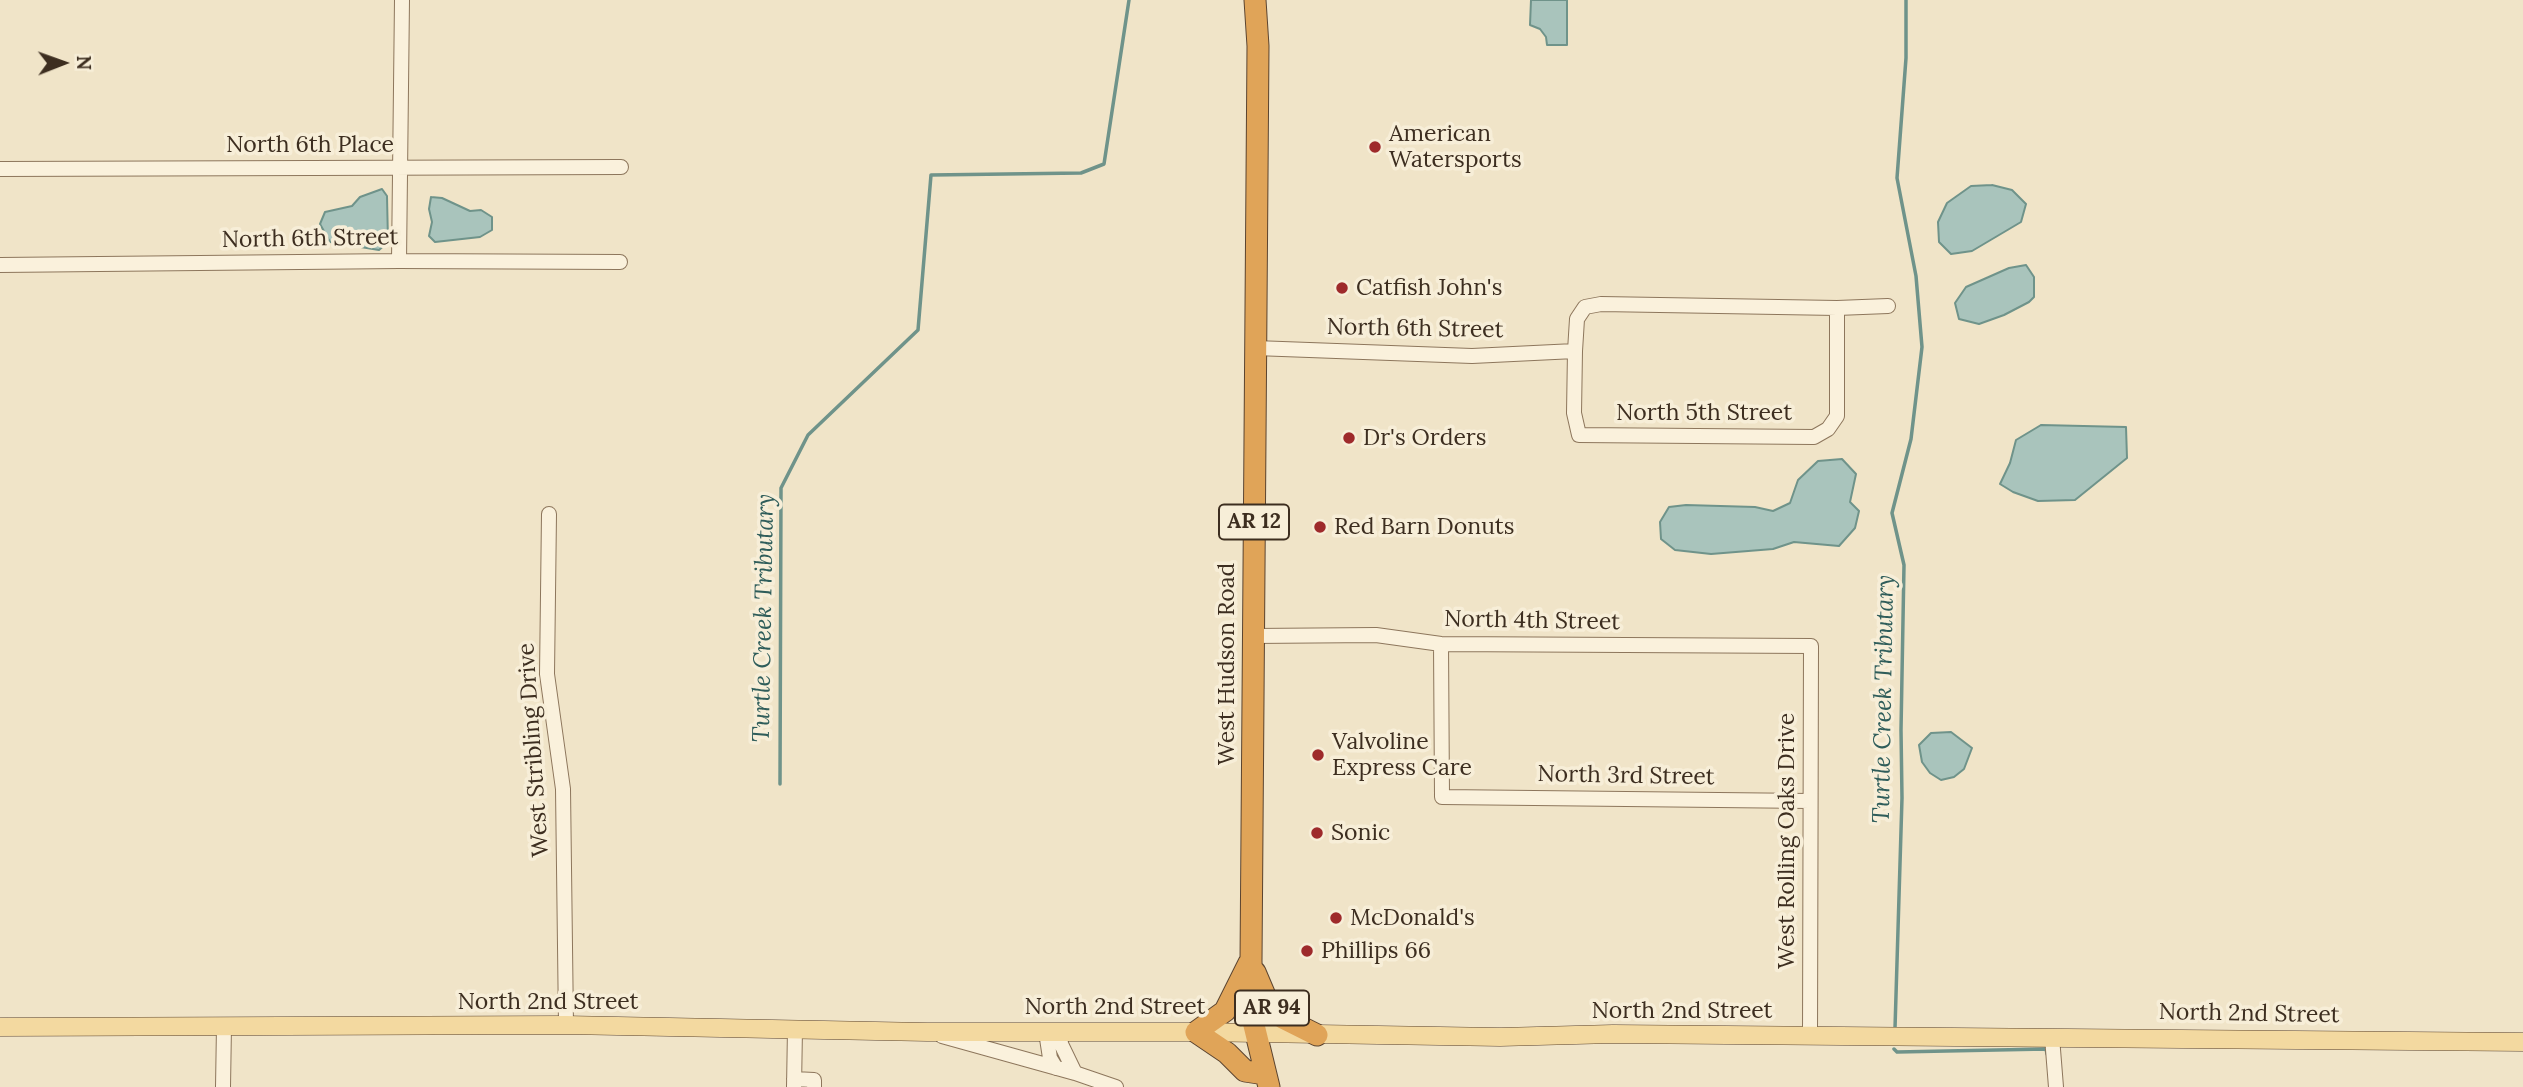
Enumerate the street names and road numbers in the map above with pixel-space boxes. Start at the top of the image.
street label: North 6th Place [226,131,394,159]
street label: North 6th Street [221,224,399,254]
street label: North 6th Street [1326,314,1504,344]
street label: North 5th Street [1616,399,1792,427]
road number: AR 12 [1219,504,1289,540]
street label: West Hudson Road [1213,563,1241,765]
street label: North 4th Street [1444,606,1620,636]
street label: West Stribling Drive [513,642,555,858]
street label: West Rolling Oaks Drive [1773,713,1801,969]
street label: North 3rd Street [1537,761,1715,791]
street label: North 2nd Street [458,988,638,1016]
road number: AR 94 [1235,990,1309,1026]
street label: North 2nd Street [1025,993,1205,1021]
street label: North 2nd Street [1592,997,1772,1025]
street label: North 2nd Street [2158,999,2340,1029]

